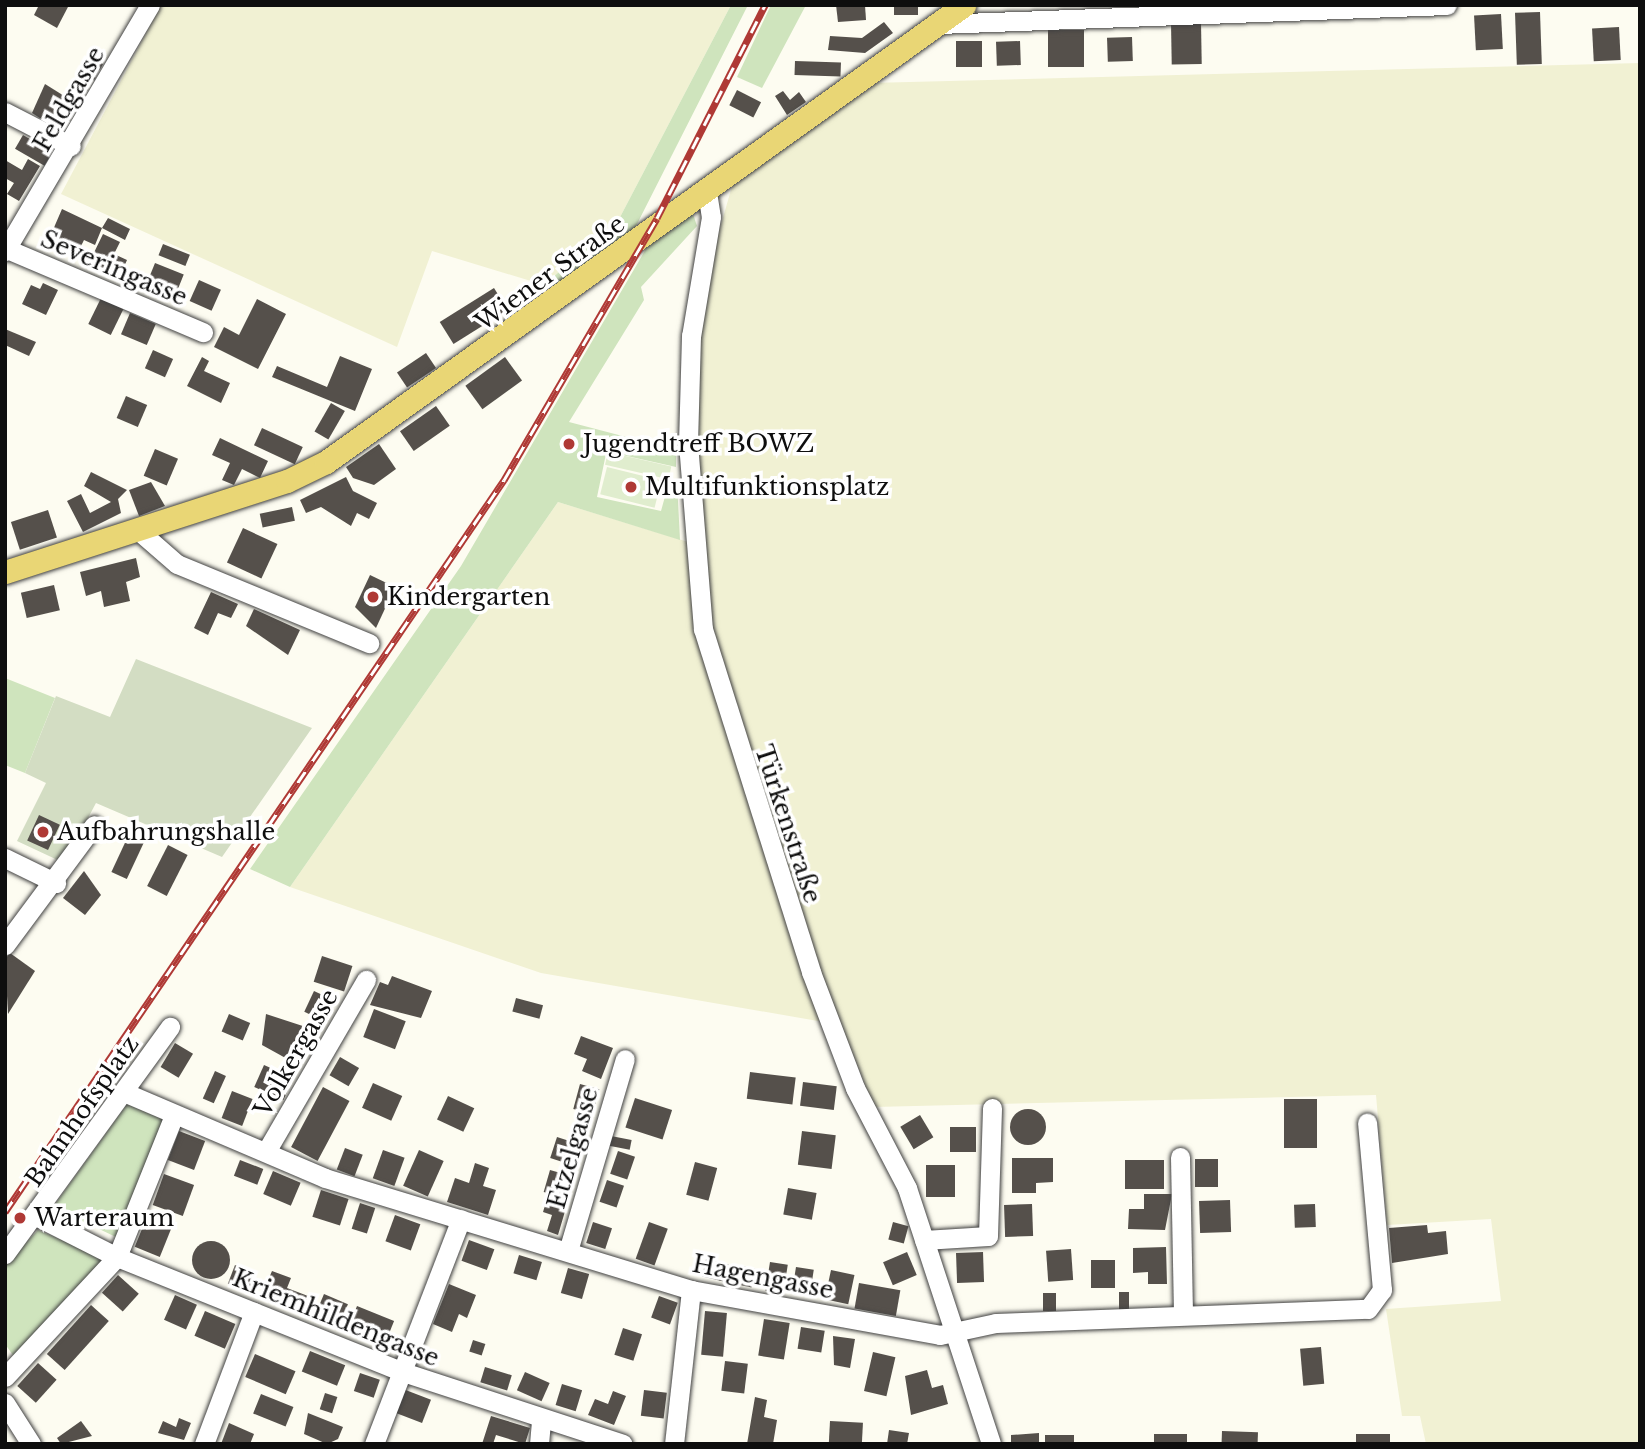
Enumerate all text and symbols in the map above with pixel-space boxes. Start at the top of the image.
street label: Feldgasse [28,42,110,156]
street label: Wiener Straße [470,209,630,337]
street label: Severingasse [36,224,192,312]
place label: Jugendtreff BOWZ [583,430,814,458]
marker: Jugendtreff BOWZ [561,436,577,452]
place label: Multifunktionsplatz [645,473,889,501]
marker: Multifunktionsplatz [623,479,639,495]
place label: Kindergarten [387,583,550,611]
marker: Kindergarten [365,589,381,605]
street label: Türkenstraße [749,741,827,907]
place label: Aufbahrungshalle [57,818,275,846]
marker: Aufbahrungshalle [35,824,51,840]
street label: Volkergasse [248,984,344,1122]
street label: Bahnhofsplatz [19,1030,145,1192]
street label: Etzelgasse [542,1084,604,1212]
place label: Warteraum [34,1204,174,1232]
marker: Warteraum [12,1210,28,1226]
street label: Hagengasse [690,1249,836,1305]
street label: Kriemhildengasse [229,1263,443,1373]

